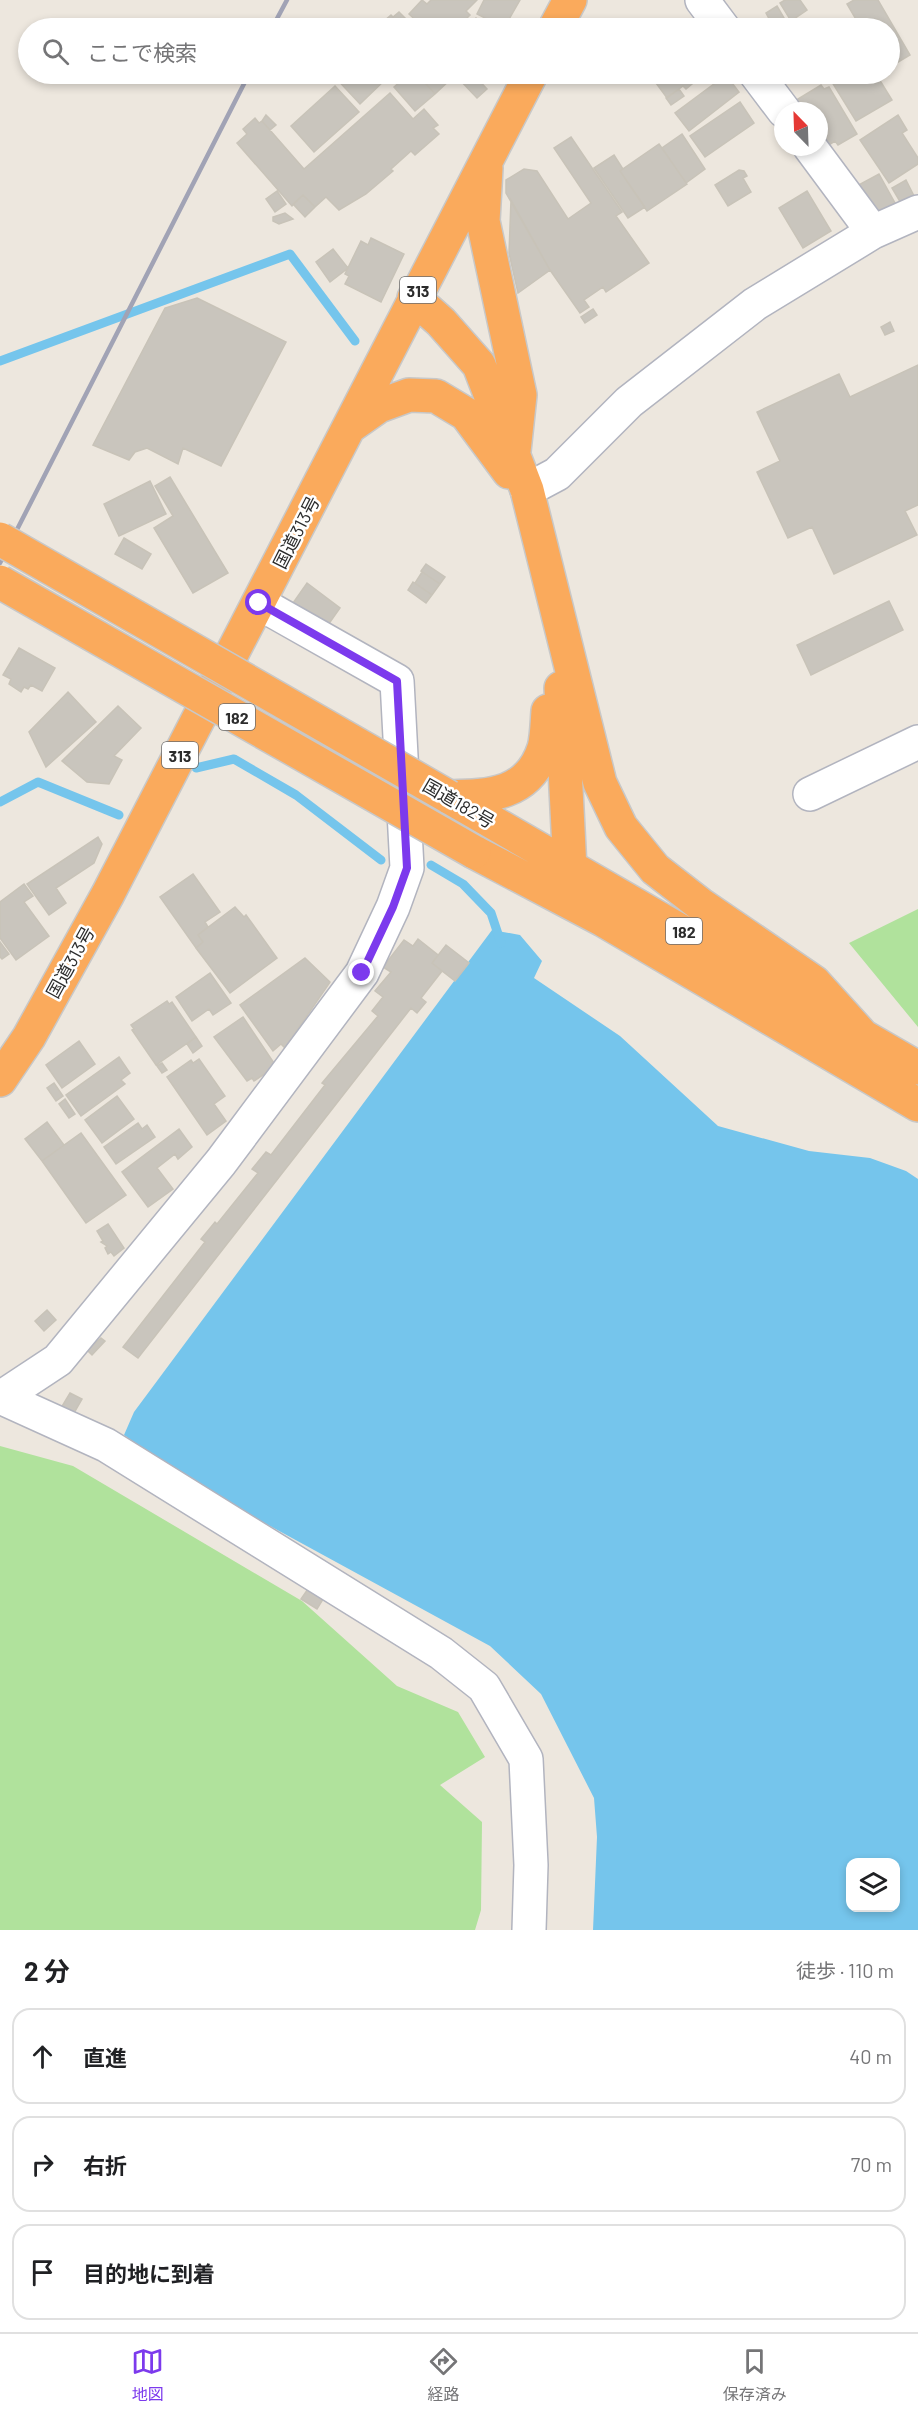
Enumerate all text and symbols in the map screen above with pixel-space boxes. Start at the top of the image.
search box [18,18,900,84]
icon: search [39,35,72,68]
text: ここで検索 [87,39,197,65]
north arrow [774,102,828,156]
road number: 313 [400,277,436,303]
street label: 国道313号 [268,492,324,572]
route start [245,589,271,615]
road number: 182 [219,704,255,730]
road number: 313 [162,742,198,768]
street label: 国道182号 [419,774,499,832]
road number: 182 [666,918,702,944]
street label: 国道313号 [41,922,99,1002]
route end [348,959,374,985]
map controls [846,1858,900,1912]
button: layers [846,1858,900,1912]
text: 2 分 [24,1955,70,1986]
text: 徒歩 · 110 m [796,1958,894,1982]
icon: ahead [26,2040,59,2073]
text: 直進 [83,2044,127,2070]
text: 40 m [849,2044,892,2068]
icon: right [26,2148,59,2181]
text: 右折 [83,2152,127,2178]
text: 70 m [851,2152,892,2176]
icon: arrive [26,2256,59,2289]
text: 目的地に到着 [83,2260,215,2286]
tab: 地図 [131,2345,164,2405]
tab: 経路 [427,2345,460,2405]
tab: 保存済み [723,2345,787,2405]

